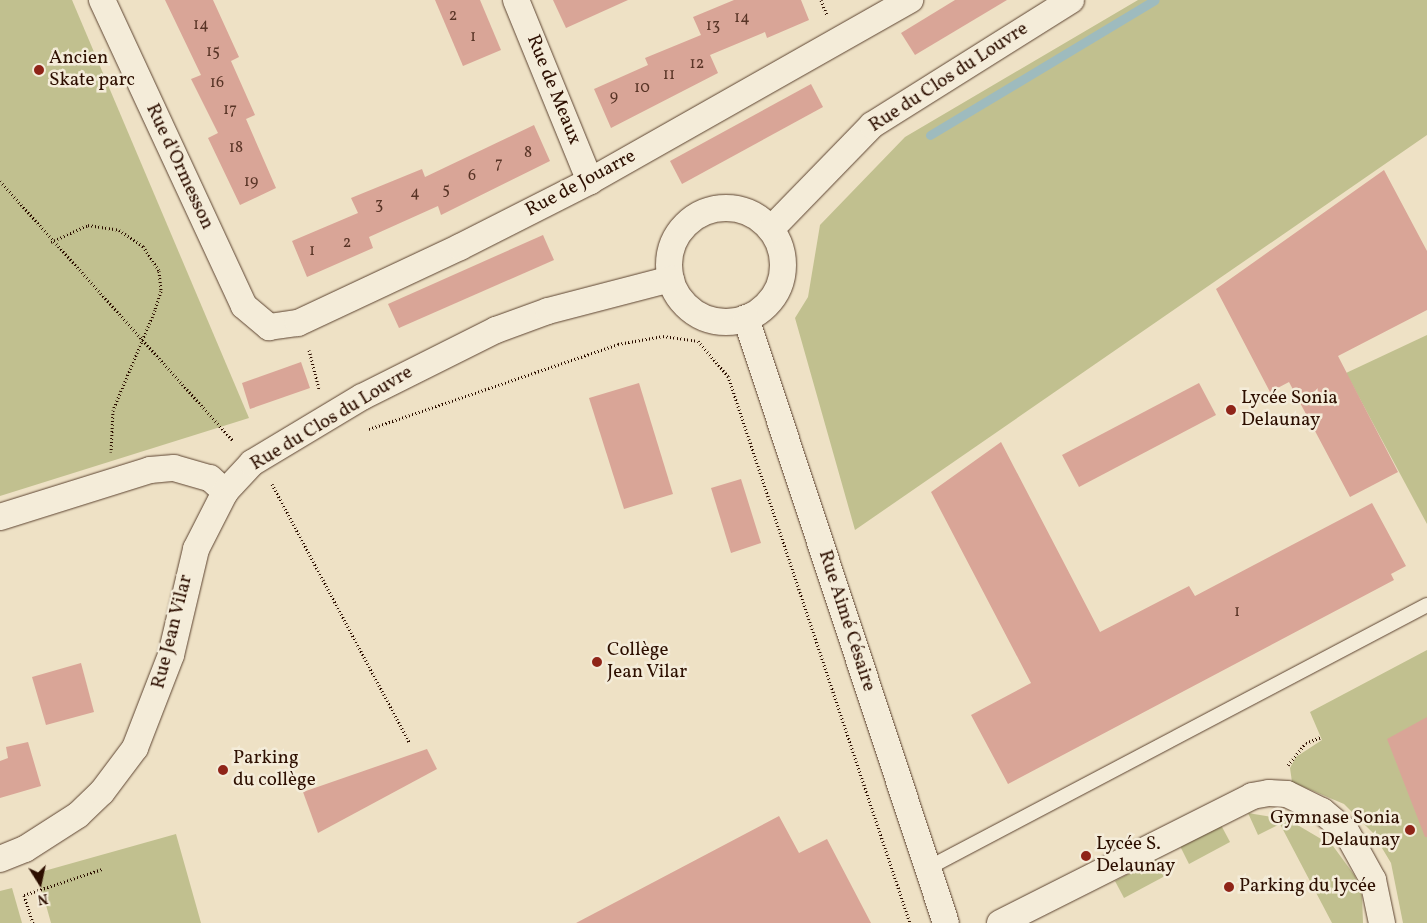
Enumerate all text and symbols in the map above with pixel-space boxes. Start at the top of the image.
house number: 2 [449,6,457,26]
house number: 14 [734,8,750,28]
house number: 14 [193,15,209,35]
house number: 13 [706,16,720,36]
street label: Rue du Clos du Louvre [865,18,1033,138]
house number: 1 [470,27,476,47]
street label: Rue de Meaux [521,32,585,148]
house number: 15 [206,42,220,62]
place label: Ancien Skate parc [49,48,135,92]
house number: 12 [690,54,704,74]
marker: Ancien Skate parc [33,64,45,76]
house number: 11 [663,65,675,85]
house number: 16 [210,73,224,93]
house number: 10 [634,78,650,98]
house number: 9 [610,87,618,107]
street label: Rue d'Ormesson [140,100,218,234]
house number: 17 [223,100,237,120]
house number: 18 [229,138,243,158]
house number: 8 [524,143,532,163]
street label: Rue de Jouarre [522,145,640,223]
house number: 7 [495,154,503,174]
house number: 6 [468,166,476,186]
house number: 19 [244,172,258,192]
house number: 5 [442,180,450,200]
house number: 4 [410,183,420,203]
house number: 3 [375,195,383,215]
house number: 2 [343,233,351,253]
house number: 1 [309,241,315,261]
street label: Rue du Clos du Louvre [247,362,417,476]
place label: Lycée Sonia Delaunay [1241,388,1338,432]
marker: Lycée Sonia Delaunay [1225,404,1237,416]
street label: Rue Aimé Césaire [812,548,880,694]
street label: Rue Jean Vilar [148,572,198,692]
house number: 1 [1234,602,1240,622]
place label: Collège Jean Vilar [607,640,688,684]
marker: Collège Jean Vilar [591,656,603,668]
place label: Parking du collège [233,748,316,792]
marker: Parking du collège [217,764,229,776]
place label: Gymnase Sonia Delaunay [1270,808,1400,852]
marker: Gymnase Sonia Delaunay [1404,824,1416,836]
place label: Lycée S. Delaunay [1096,834,1175,878]
marker: Lycée S. Delaunay [1080,850,1092,862]
north arrow [15,858,65,908]
place label: Parking du lycée [1239,876,1376,898]
marker: Parking du lycée [1223,881,1235,893]
text: N [36,888,49,909]

